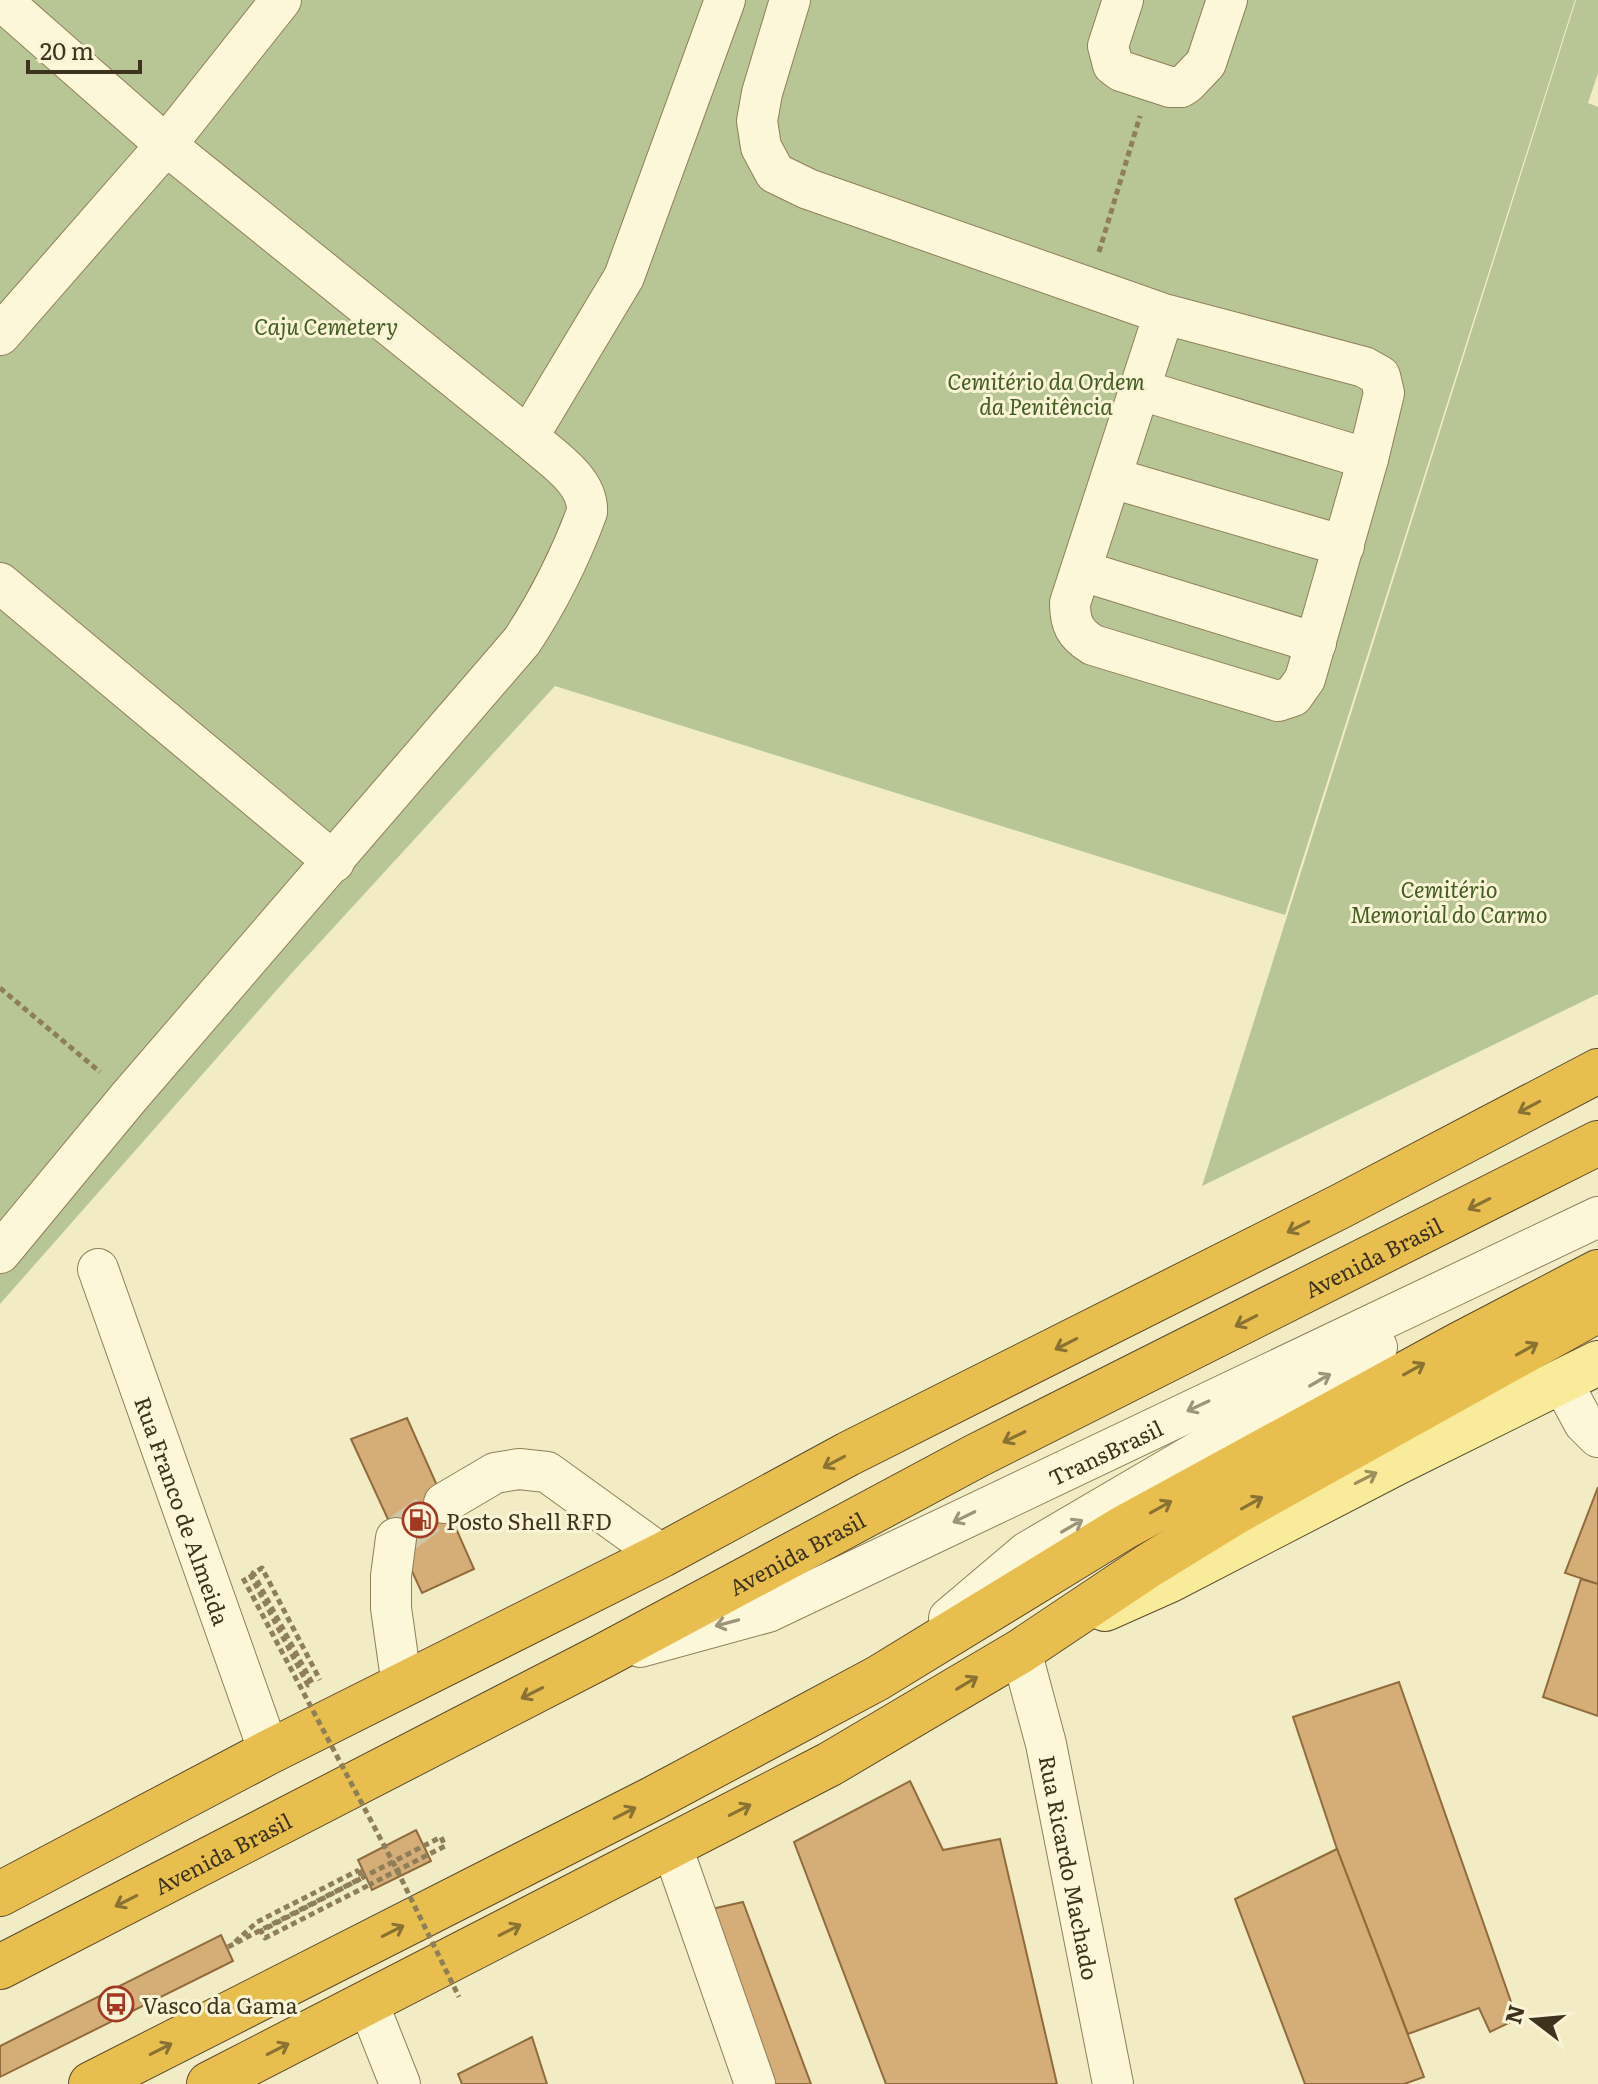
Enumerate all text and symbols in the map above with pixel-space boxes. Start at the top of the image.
scale bar [28,24,140,74]
text: 20 m [40,32,94,67]
park label: Caju Cemetery [254,309,398,342]
park label: Cemitério da Ordem da Penitência [947,364,1145,422]
park label: Cemitério Memorial do Carmo [1350,872,1548,930]
one-way arrow [1517,1100,1541,1116]
one-way arrow [1467,1197,1491,1212]
street label: Avenida Brasil [1298,1208,1448,1305]
one-way arrow [1287,1220,1311,1235]
one-way arrow [1235,1314,1259,1329]
one-way arrow [1055,1337,1079,1353]
one-way arrow [1515,1341,1539,1356]
one-way arrow [1401,1361,1425,1376]
one-way arrow [1308,1372,1331,1388]
street label: Rua Franco de Almeida [128,1391,239,1629]
one-way arrow [1187,1399,1211,1414]
street label: TransBrasil [1042,1410,1168,1493]
one-way arrow [1002,1430,1026,1445]
one-way arrow [823,1454,846,1470]
one-way arrow [1353,1470,1377,1486]
one-way arrow [1239,1495,1263,1510]
one-way arrow [1149,1499,1172,1515]
fuel station icon: Posto Shell RFD [401,1501,439,1539]
street label: Avenida Brasil [722,1502,871,1602]
place label: Posto Shell RFD [446,1504,612,1537]
one-way arrow [952,1510,976,1525]
one-way arrow [1060,1518,1083,1534]
one-way arrow [714,1617,740,1632]
one-way arrow [955,1675,978,1691]
one-way arrow [521,1686,544,1702]
street label: Rua Ricardo Machado [1032,1752,1109,1983]
one-way arrow [727,1801,751,1817]
street label: Avenida Brasil [148,1803,297,1902]
one-way arrow [612,1805,636,1821]
one-way arrow [115,1894,139,1909]
one-way arrow [497,1922,521,1938]
one-way arrow [380,1923,404,1938]
north arrow [1494,1980,1574,2060]
bus stop icon: Vasco da Gama [97,1985,135,2023]
place label: Vasco da Gama [142,1988,298,2021]
text: N [1495,2001,1532,2027]
one-way arrow [148,2040,172,2056]
one-way arrow [266,2040,290,2056]

